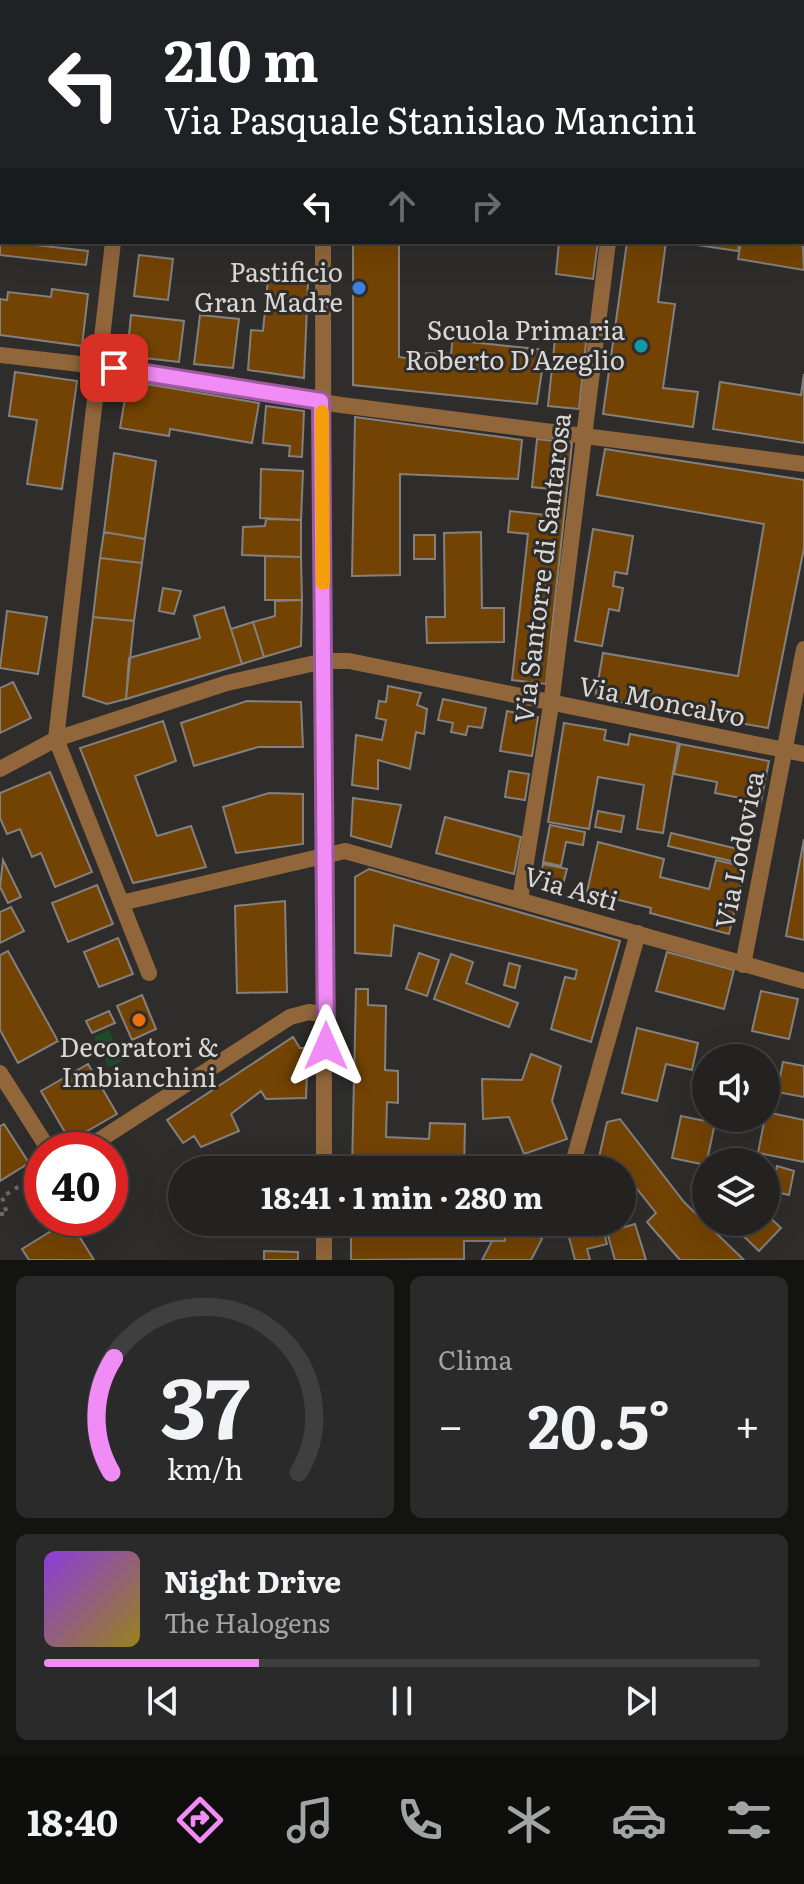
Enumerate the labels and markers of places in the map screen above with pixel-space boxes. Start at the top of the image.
place label: Pastificio Gran Madre [194,251,343,320]
marker: Pastificio Gran Madre [350,279,368,297]
place label: Scuola Primaria Roberto D'Azeglio [405,309,625,378]
pin [80,334,148,402]
marker: Scuola Primaria Roberto D'Azeglio [632,337,650,355]
marker: Decoratori & Imbianchini [130,1011,148,1029]
place label: Decoratori & Imbianchini [59,1026,219,1095]

